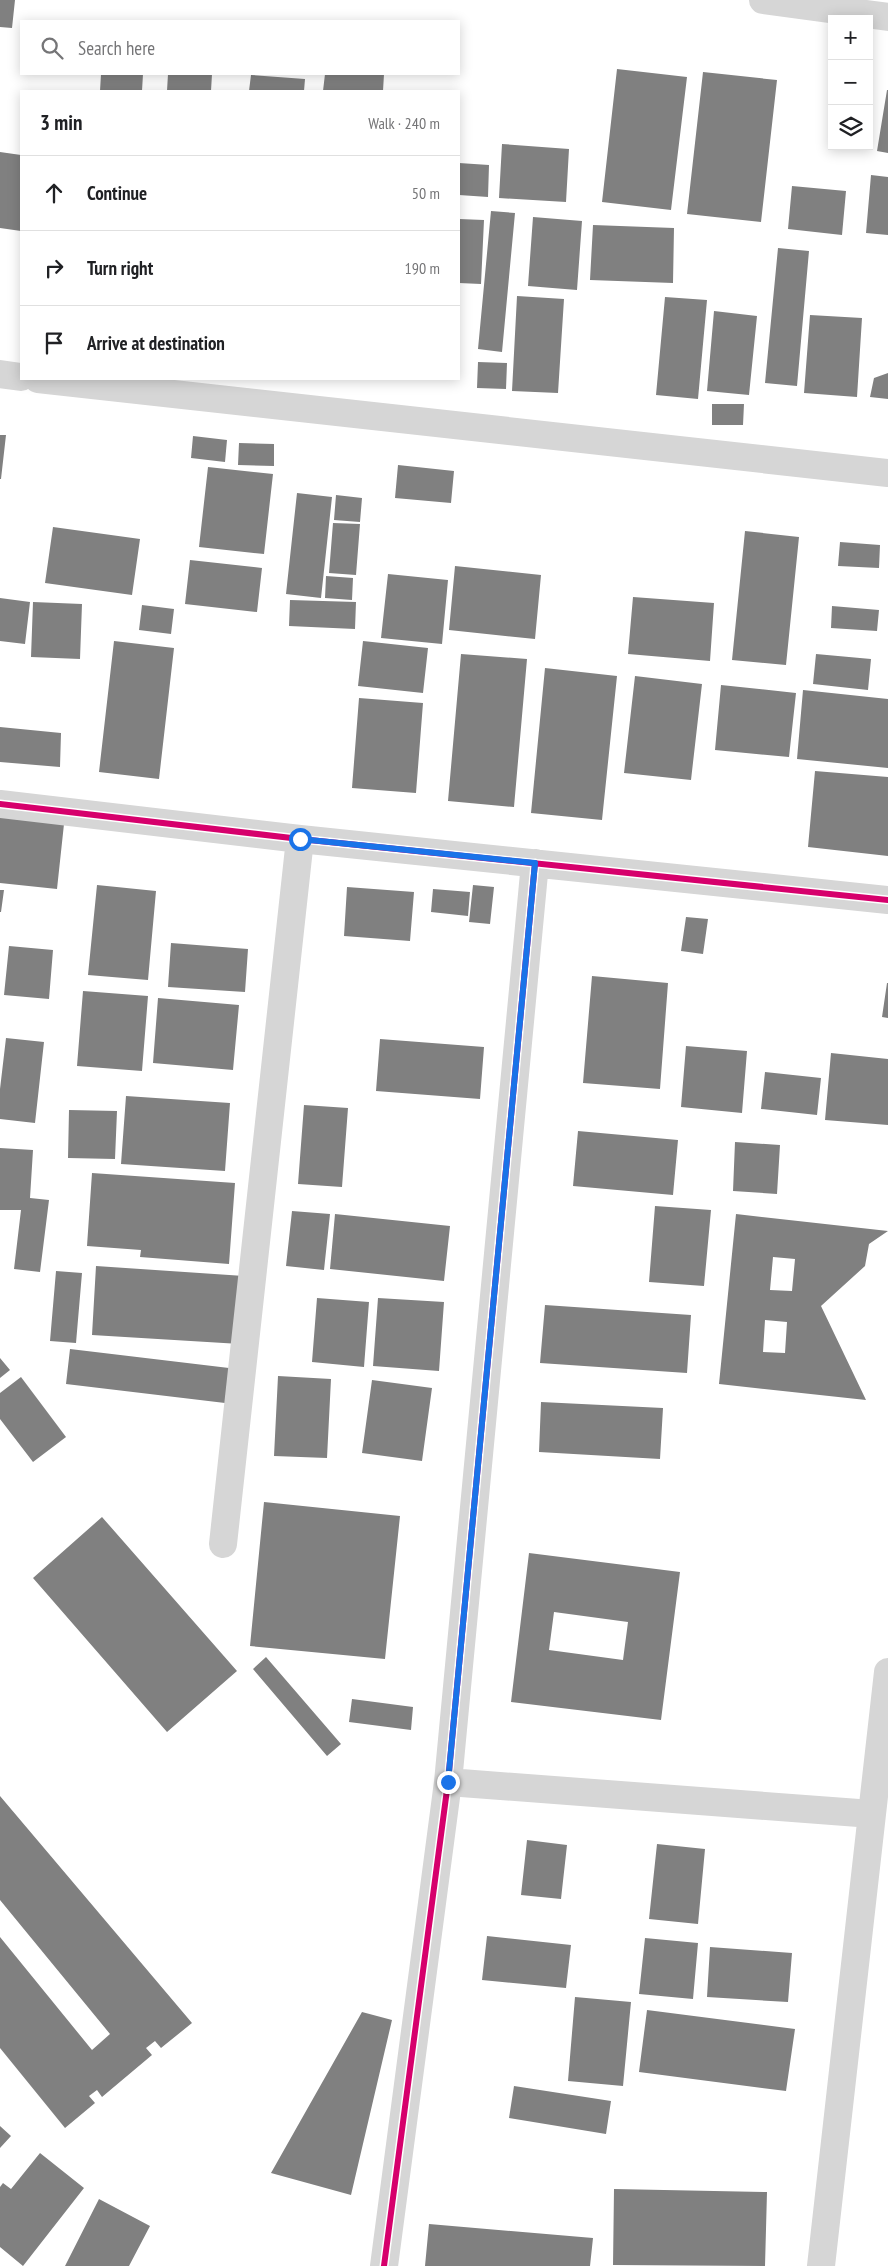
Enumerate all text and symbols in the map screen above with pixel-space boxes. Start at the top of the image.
map controls [828,15,873,150]
button: + [828,15,873,60]
search box [20,20,460,75]
icon: search [38,34,66,62]
text: Search here [78,36,155,60]
button: − [828,60,873,105]
button: layers [828,105,873,150]
text: 3 min [40,109,82,136]
text: Walk · 240 m [368,113,440,133]
icon: ahead [40,179,68,207]
text: Continue [87,181,147,205]
text: 50 m [412,183,440,203]
icon: right [40,254,68,282]
text: Turn right [87,256,153,280]
text: 190 m [405,258,440,278]
icon: arrive [40,329,68,357]
text: Arrive at destination [87,331,225,355]
route start [289,828,312,851]
route end [437,1771,460,1794]

